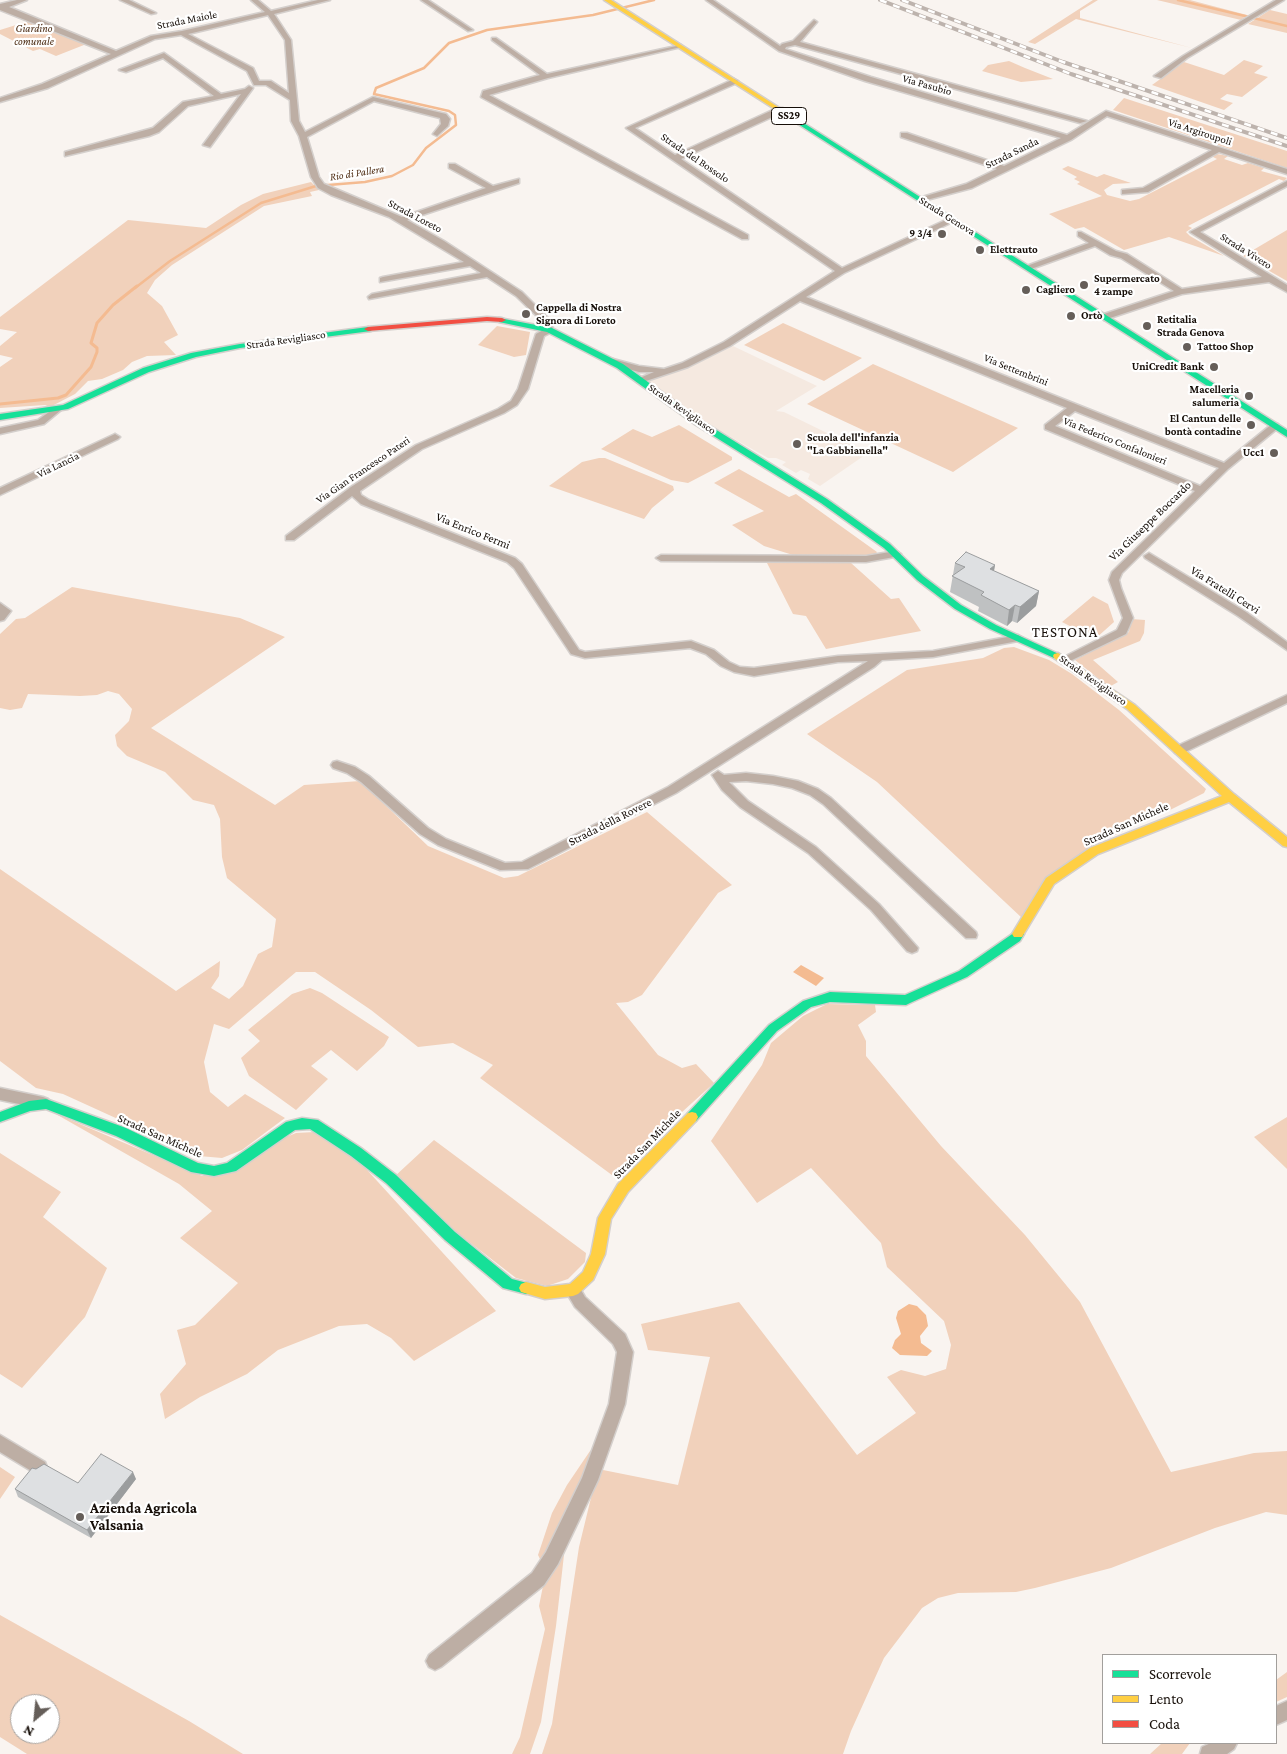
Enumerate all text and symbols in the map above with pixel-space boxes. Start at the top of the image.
street label: Strada Maiole [156,8,218,32]
park label: Giardino comunale [14,22,54,48]
street label: Via Pasubio [901,72,953,98]
road number: SS29 [772,108,806,124]
street label: Via Argiroupoli [1166,115,1234,149]
street label: Strada del Bossolo [658,130,732,186]
street label: Strada Sanda [983,134,1041,172]
water label: Rio di Pallera [329,162,385,184]
street label: Strada Genova [916,194,978,238]
street label: Strada Loreto [386,196,444,236]
place label: 9 3/4 [909,227,932,241]
marker: 9 3/4 [936,228,948,240]
street label: Strada Vivero [1218,230,1274,272]
place label: Elettrauto [990,243,1038,257]
marker: Elettrauto [974,244,986,256]
place label: Supermercato 4 zampe [1094,272,1160,298]
marker: Supermercato 4 zampe [1078,279,1090,291]
place label: Cagliero [1036,283,1075,297]
marker: Cagliero [1020,284,1032,296]
place label: Cappella di Nostra Signora di Loreto [536,301,622,327]
marker: Cappella di Nostra Signora di Loreto [520,308,532,320]
place label: Ortò [1081,309,1103,323]
marker: Ortò [1065,310,1077,322]
place label: Retitalia Strada Genova [1157,313,1224,339]
marker: Retitalia Strada Genova [1141,320,1153,332]
street label: Strada Revigliasco [246,328,326,352]
place label: Tattoo Shop [1197,340,1254,354]
marker: Tattoo Shop [1181,341,1193,353]
street label: Via Settembrini [982,351,1050,389]
place label: UniCredit Bank [1132,360,1204,374]
marker: UniCredit Bank [1208,361,1220,373]
street label: Strada Revigliasco [646,381,718,437]
place label: Macelleria salumeria [1190,383,1239,409]
marker: Macelleria salumeria [1243,390,1255,402]
place label: El Cantun delle bontà contadine [1165,412,1241,438]
street label: Via Federico Confalonieri [1061,414,1169,468]
marker: El Cantun delle bontà contadine [1245,419,1257,431]
place label: Scuola dell'infanzia "La Gabbianella" [807,431,899,457]
street label: Via Gian Francesco Pateri [314,434,412,506]
marker: Scuola dell'infanzia "La Gabbianella" [791,438,803,450]
place label: Ucc1 [1243,446,1264,460]
marker: Ucc1 [1268,447,1280,459]
street label: Via Lancia [35,449,81,481]
street label: Via Giuseppe Boccardo [1106,478,1194,564]
street label: Via Enrico Fermi [434,510,512,552]
street label: Via Fratelli Cervi [1188,563,1262,617]
district label: TESTONA [1031,623,1099,641]
street label: Strada Revigliasco [1057,652,1129,708]
street label: Strada della Rovere [566,795,654,849]
street label: Strada San Michele [1081,799,1171,849]
street label: Strada San Michele [610,1106,684,1182]
street label: Strada San Michele [115,1111,205,1161]
place label: Azienda Agricola Valsania [90,1499,197,1534]
marker: Azienda Agricola Valsania [74,1511,86,1523]
legend [1102,1654,1277,1744]
text: Scorrevole [1149,1666,1211,1682]
text: Lento [1149,1691,1183,1707]
north arrow [10,1694,60,1744]
text: Coda [1149,1716,1180,1732]
text: N [20,1722,36,1741]

